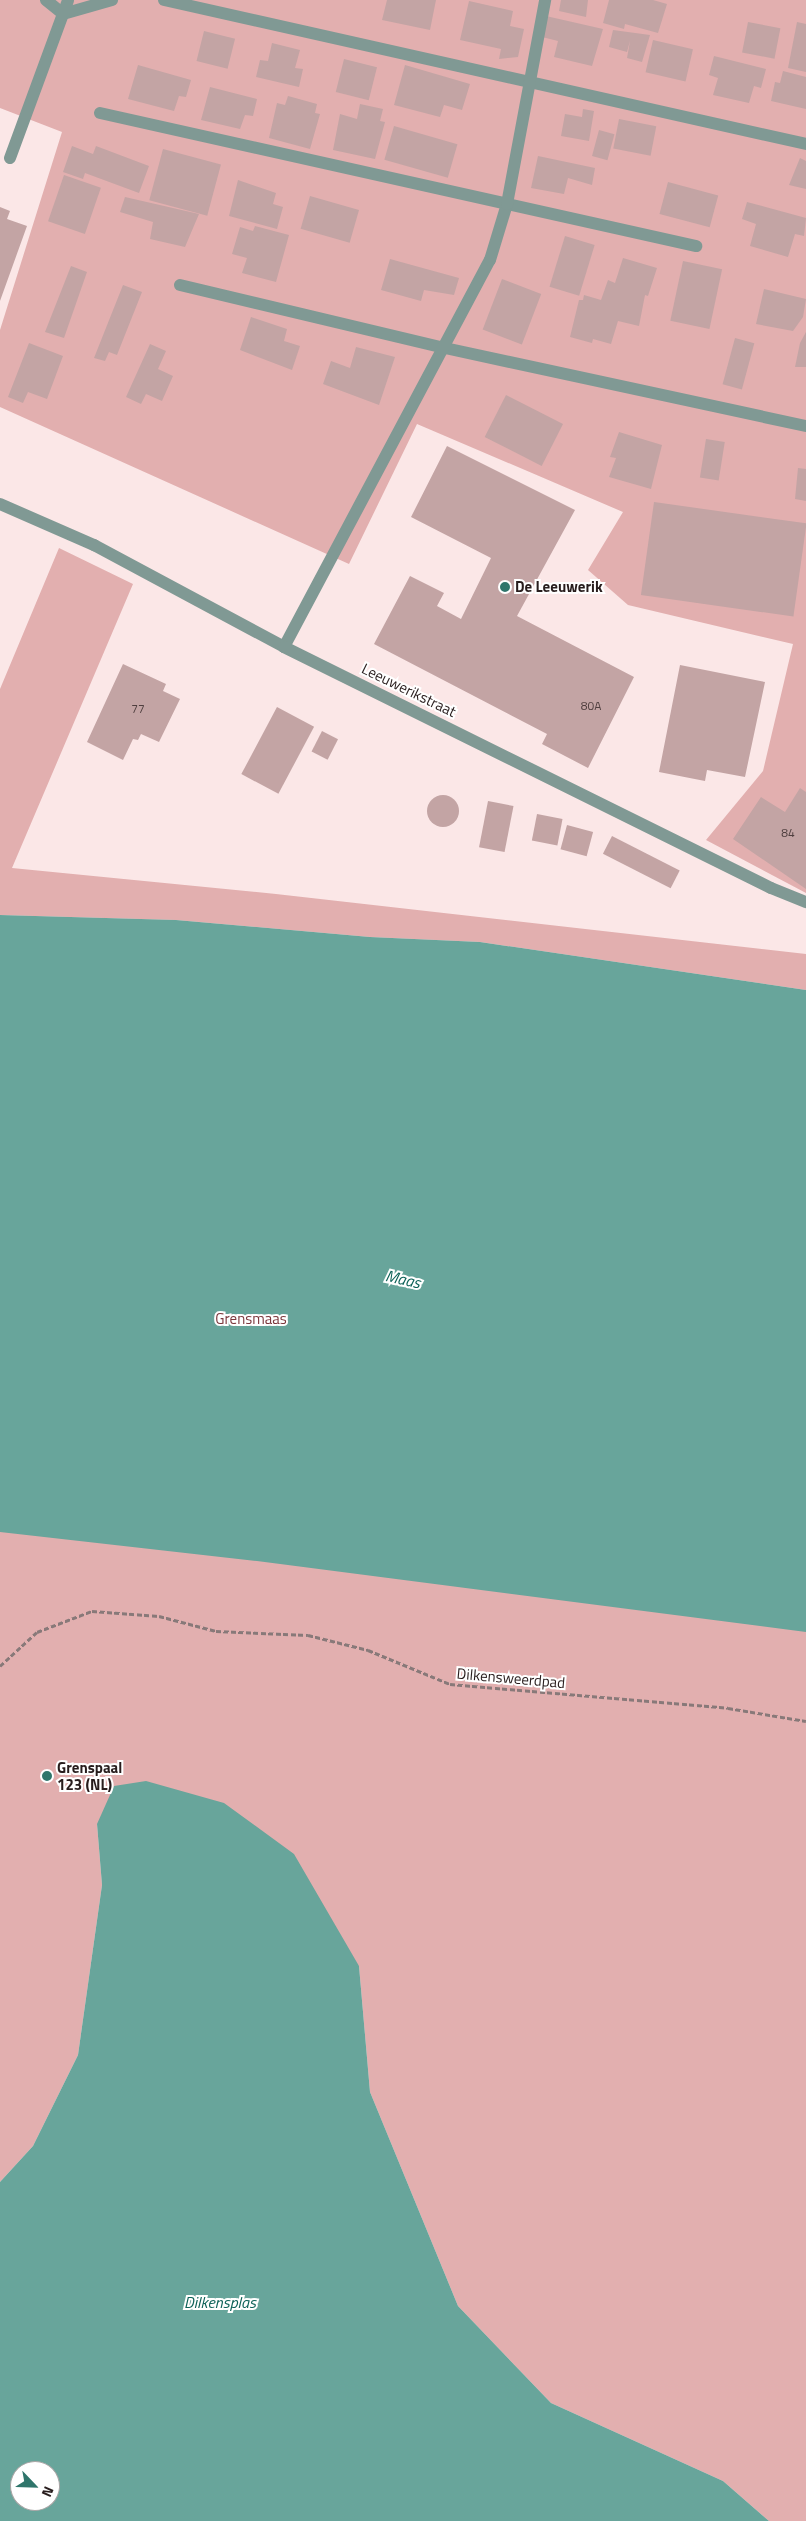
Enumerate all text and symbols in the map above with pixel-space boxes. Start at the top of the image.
place label: De Leeuwerik [515,578,603,596]
marker: De Leeuwerik [499,581,511,593]
street label: Leeuwerikstraat [359,659,459,721]
house number: 80A [581,699,601,713]
house number: 77 [131,702,145,716]
house number: 84 [781,826,795,840]
water label: Maas [384,1266,422,1292]
park label: Grensmaas [215,1310,287,1328]
street label: Dilkensweerdpad [456,1664,566,1692]
place label: Grenspaal 123 (NL) [57,1758,122,1793]
marker: Grenspaal 123 (NL) [41,1770,53,1782]
water label: Dilkensplas [184,2292,256,2312]
north arrow [10,2461,60,2511]
text: N [37,2483,60,2501]

